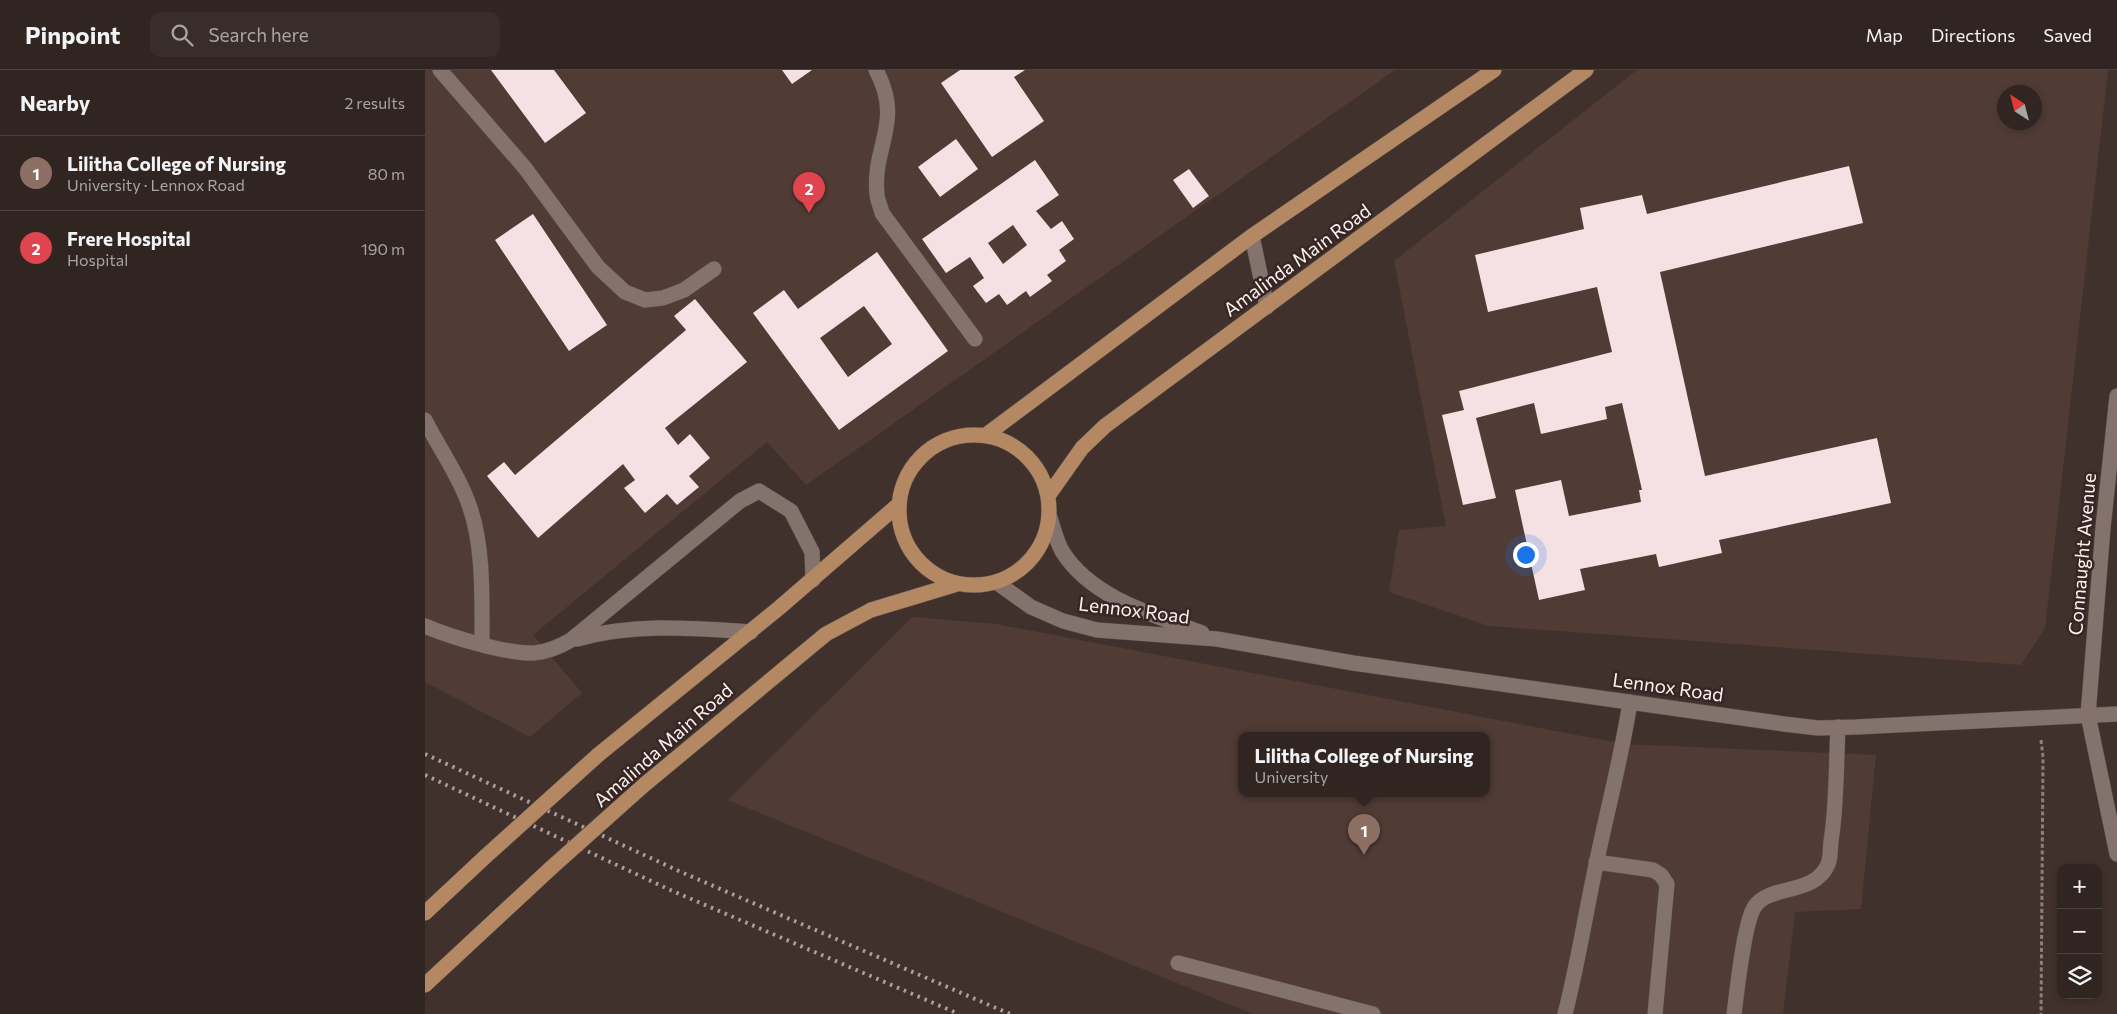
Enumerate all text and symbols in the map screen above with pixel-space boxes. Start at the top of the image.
search box [150,12,500,57]
text: Pinpoint [25,20,120,49]
icon: search [168,21,196,49]
text: Search here [208,23,309,46]
text: Map [1866,24,1903,46]
text: Directions [1931,24,2015,46]
text: Saved [2043,24,2092,46]
north arrow [1997,85,2042,130]
text: Nearby [20,90,90,115]
text: 2 results [344,93,405,112]
text: Lilitha College of Nursing [67,152,286,175]
text: 1 [32,164,40,183]
text: 80 m [368,164,405,183]
pin: 2 [793,172,825,213]
text: University · Lennox Road [67,175,245,194]
street label: Amalinda Main Road [1219,198,1375,321]
text: Frere Hospital [67,227,191,250]
text: 2 [31,239,41,258]
text: 190 m [361,239,405,258]
text: Hospital [67,250,128,269]
street label: Connaught Avenue [2063,472,2100,636]
your location [1513,542,1539,568]
street label: Lennox Road [1077,591,1191,628]
street label: Lennox Road [1611,667,1725,706]
street label: Amalinda Main Road [589,678,737,811]
popup [1238,732,1490,797]
text: Lilitha College of Nursing [1255,744,1473,767]
text: University [1255,767,1328,786]
pin: 1 [1348,814,1380,855]
map controls [2057,864,2102,999]
button: + [2057,864,2102,909]
button: − [2057,909,2102,954]
button: layers [2057,954,2102,999]

